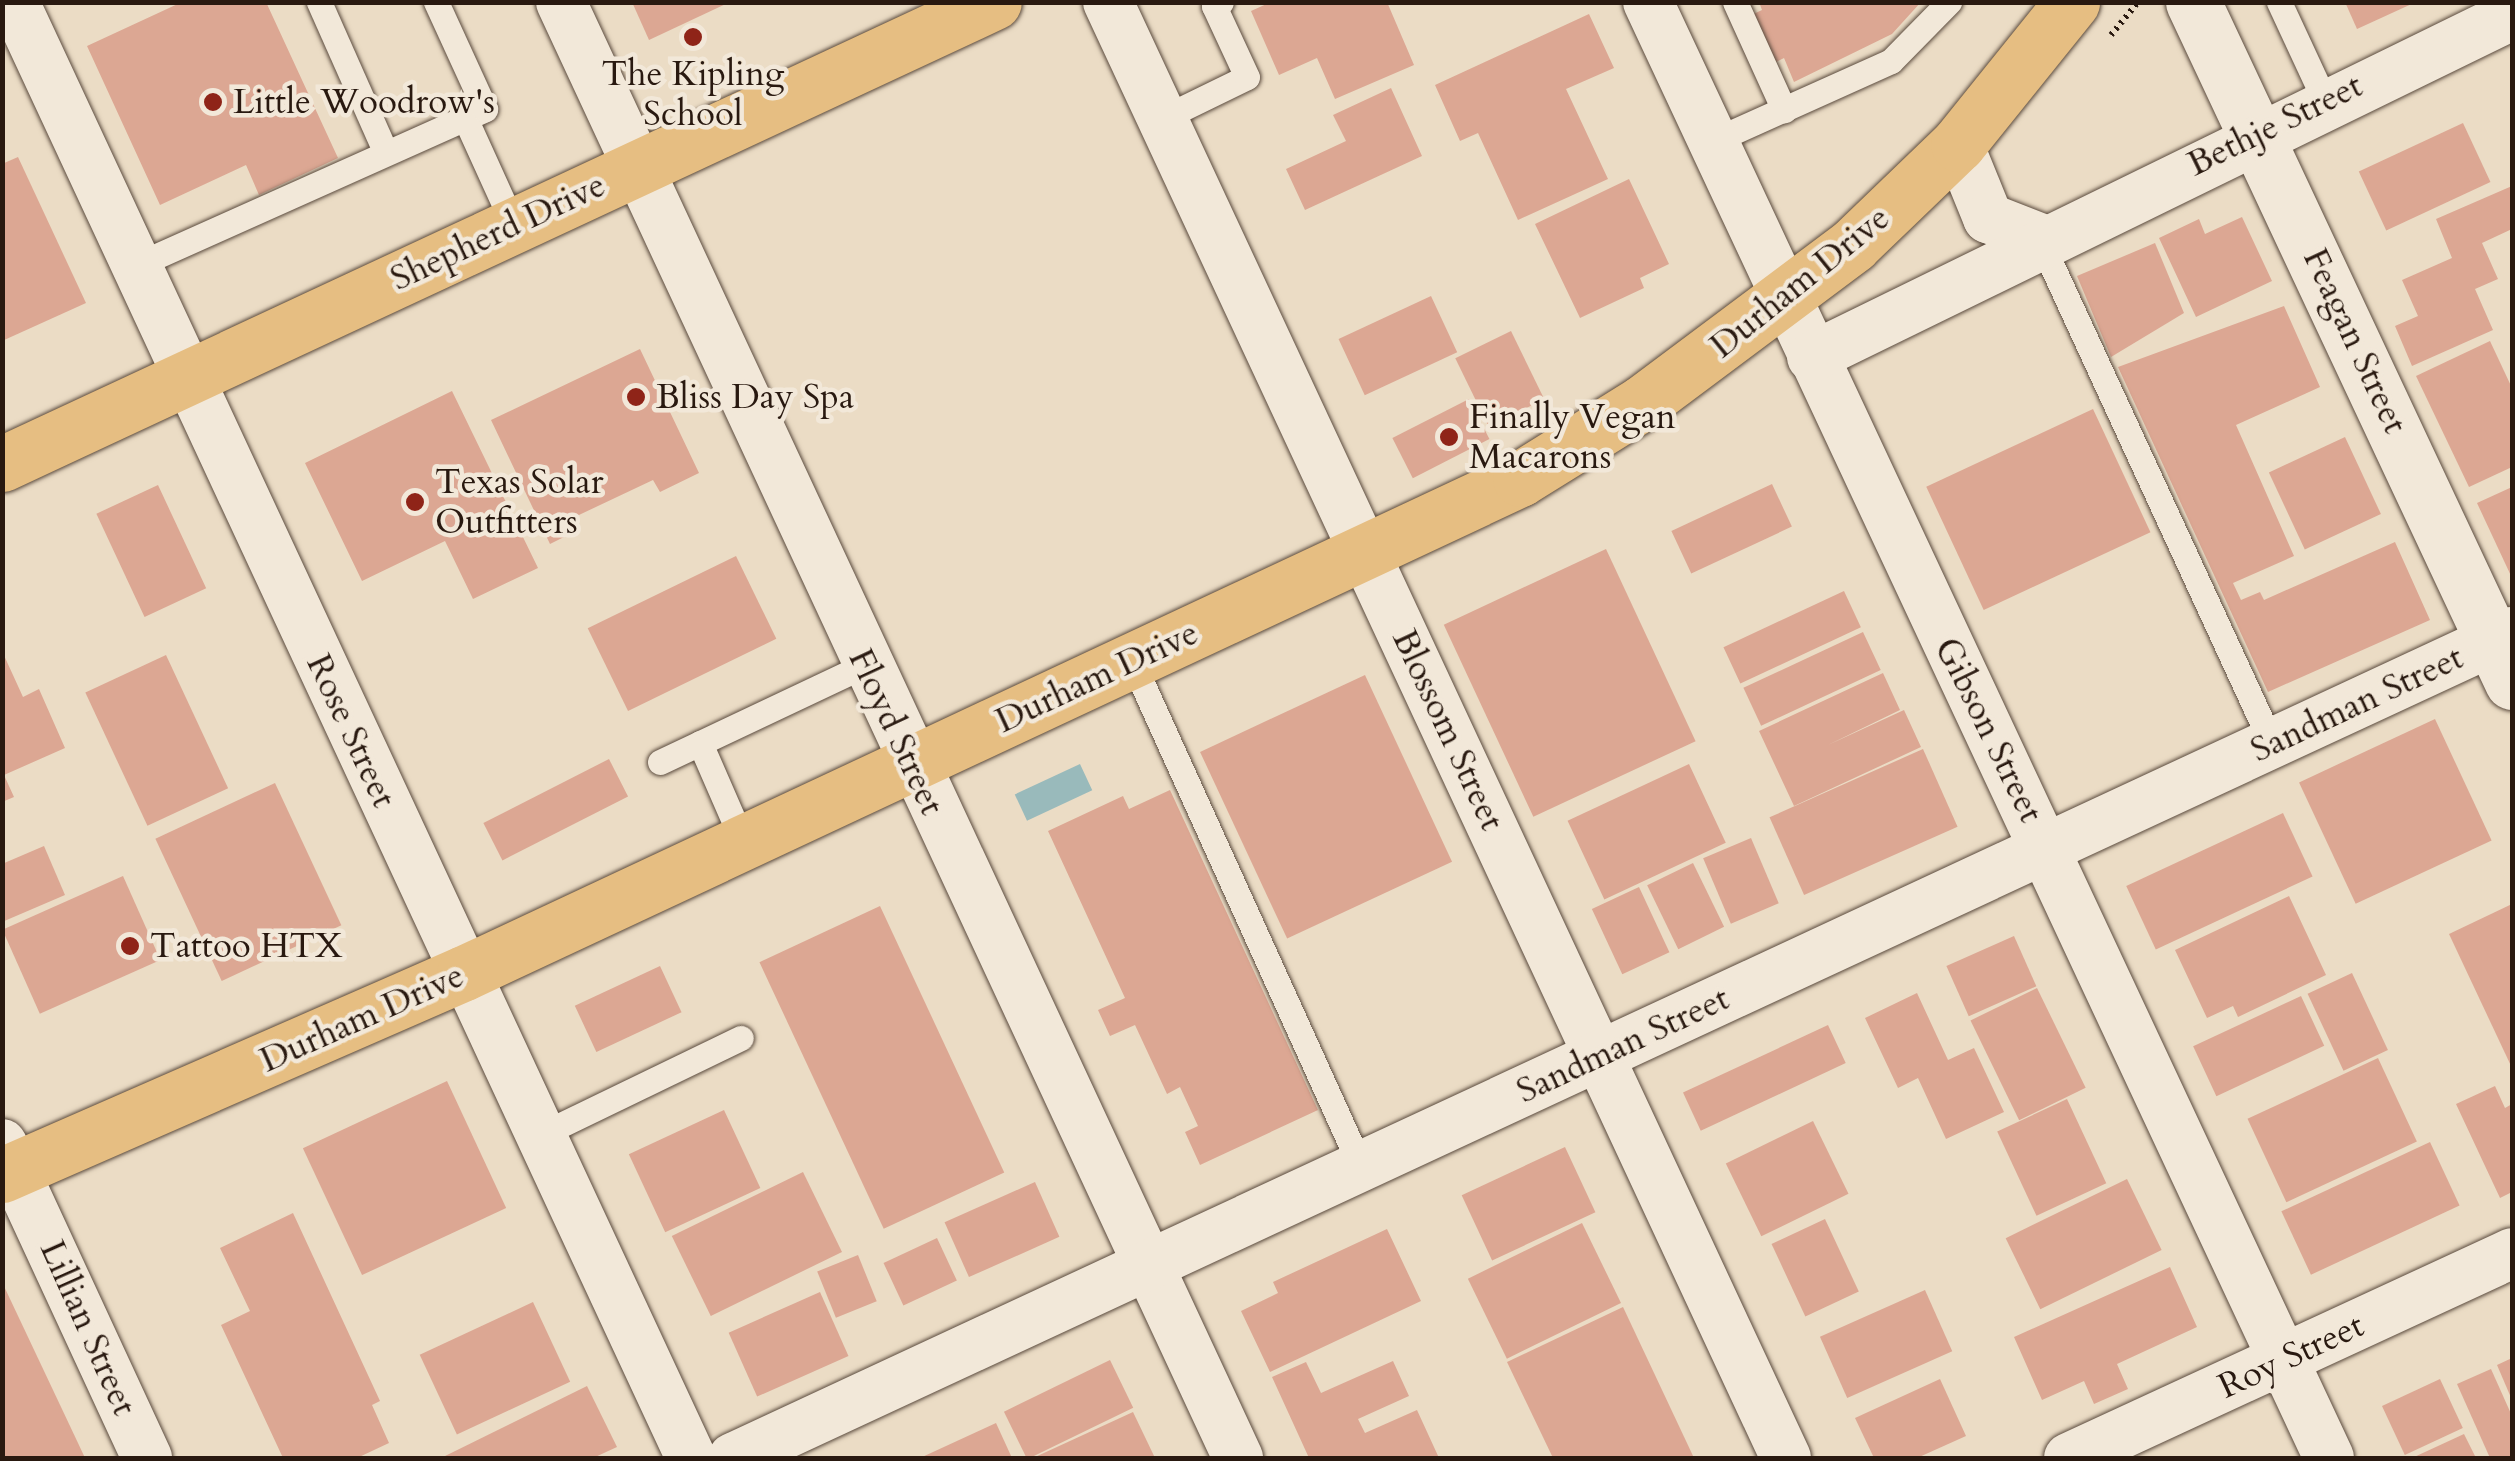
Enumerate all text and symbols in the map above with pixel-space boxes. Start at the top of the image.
marker: The Kipling School [682,26,704,48]
place label: The Kipling School [602,53,784,135]
street label: Bethje Street [2181,65,2369,185]
place label: Little Woodrow's [233,81,495,123]
marker: Little Woodrow's [202,91,224,113]
street label: Shepherd Drive [384,164,612,300]
street label: Durham Drive [1702,197,1898,367]
street label: Feagan Street [2294,242,2416,440]
place label: Bliss Day Spa [656,376,854,418]
marker: Bliss Day Spa [625,386,647,408]
place label: Finally Vegan Macarons [1469,396,1676,478]
marker: Finally Vegan Macarons [1438,426,1460,448]
place label: Texas Solar Outfitters [435,461,603,543]
marker: Texas Solar Outfitters [404,491,426,513]
street label: Durham Drive [989,612,1205,742]
street label: Blossom Street [1383,623,1513,837]
street label: Gibson Street [1926,631,2052,829]
street label: Sandman Street [2244,636,2470,772]
street label: Floyd Street [839,642,953,822]
street label: Rose Street [297,648,405,814]
place label: Tattoo HTX [150,925,343,967]
marker: Tattoo HTX [119,935,141,957]
street label: Durham Drive [254,954,470,1082]
street label: Sandman Street [1510,977,1736,1113]
street label: Lillian Street [31,1234,145,1422]
street label: Roy Street [2212,1304,2370,1408]

